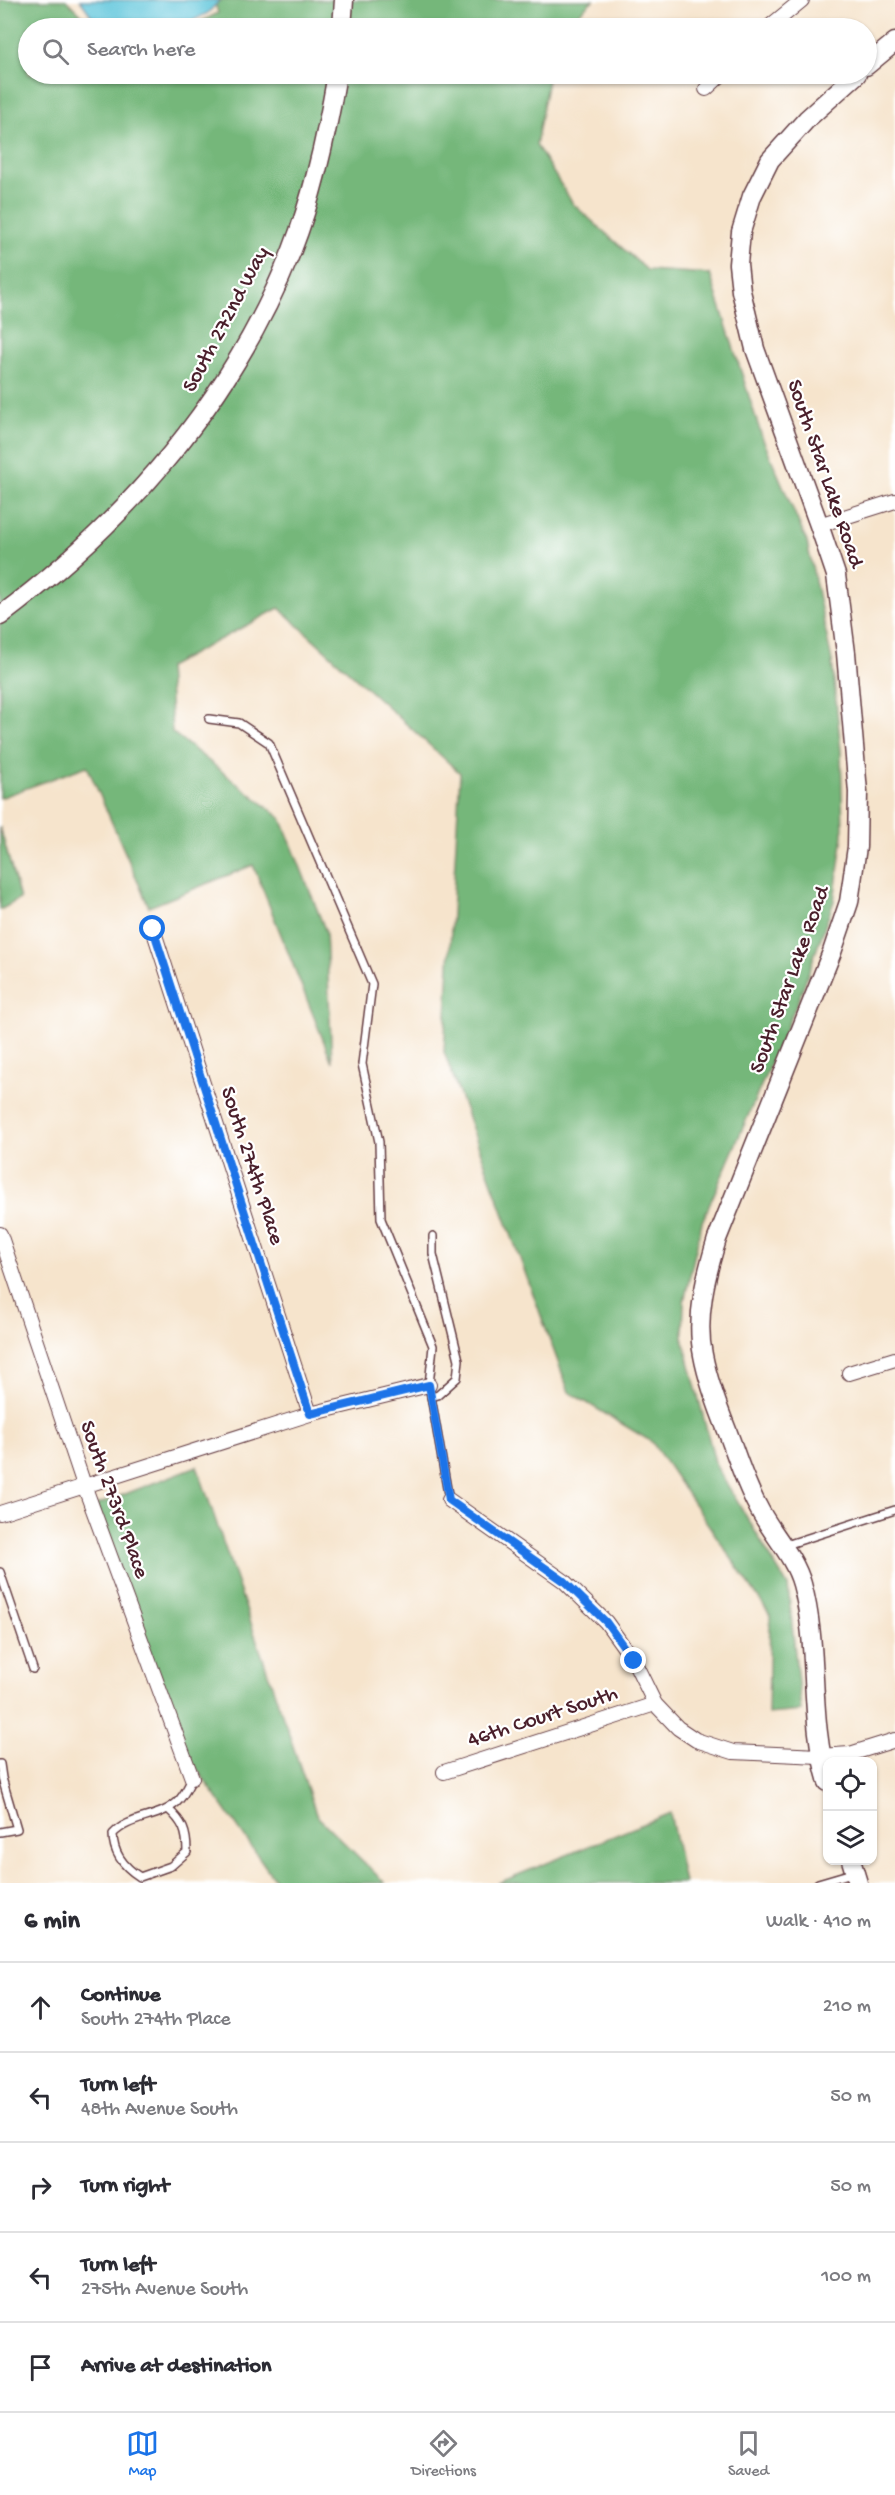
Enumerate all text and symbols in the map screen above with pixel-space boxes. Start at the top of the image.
search box [18,18,877,84]
icon: search [39,35,72,68]
text: Search here [87,38,195,64]
street label: South 272nd Way [178,243,276,397]
street label: South Star Lake Road [780,377,869,573]
street label: South Star Lake Road [745,881,838,1077]
route start [139,915,165,941]
street label: South 274th Place [213,1084,289,1249]
street label: South 273rd Place [72,1418,154,1583]
route end [620,1647,646,1673]
street label: 46th Court South [465,1681,621,1754]
map controls [823,1757,877,1865]
button: locate [823,1757,877,1811]
button: layers [823,1811,877,1865]
text: 6 min [24,1907,80,1938]
text: Walk · 410 m [766,1911,871,1934]
text: Continue [81,1983,161,2009]
icon: ahead [24,1991,57,2024]
text: 210 m [823,1996,871,2019]
text: South 274th Place [81,2009,231,2032]
text: Turn left [81,2073,155,2099]
icon: left [24,2081,57,2114]
text: 50 m [830,2086,871,2109]
text: 48th Avenue South [81,2099,238,2122]
icon: right [24,2171,57,2204]
text: Turn right [81,2174,169,2200]
text: 50 m [830,2176,871,2199]
text: Turn left [81,2253,155,2279]
icon: left [24,2261,57,2294]
text: 100 m [821,2266,871,2289]
text: 275th Avenue South [81,2279,248,2302]
icon: arrive [24,2351,57,2384]
text: Arrive at destination [81,2354,271,2380]
tab: Map [126,2427,159,2482]
tab: Directions [411,2427,476,2482]
tab: Saved [728,2427,769,2482]

